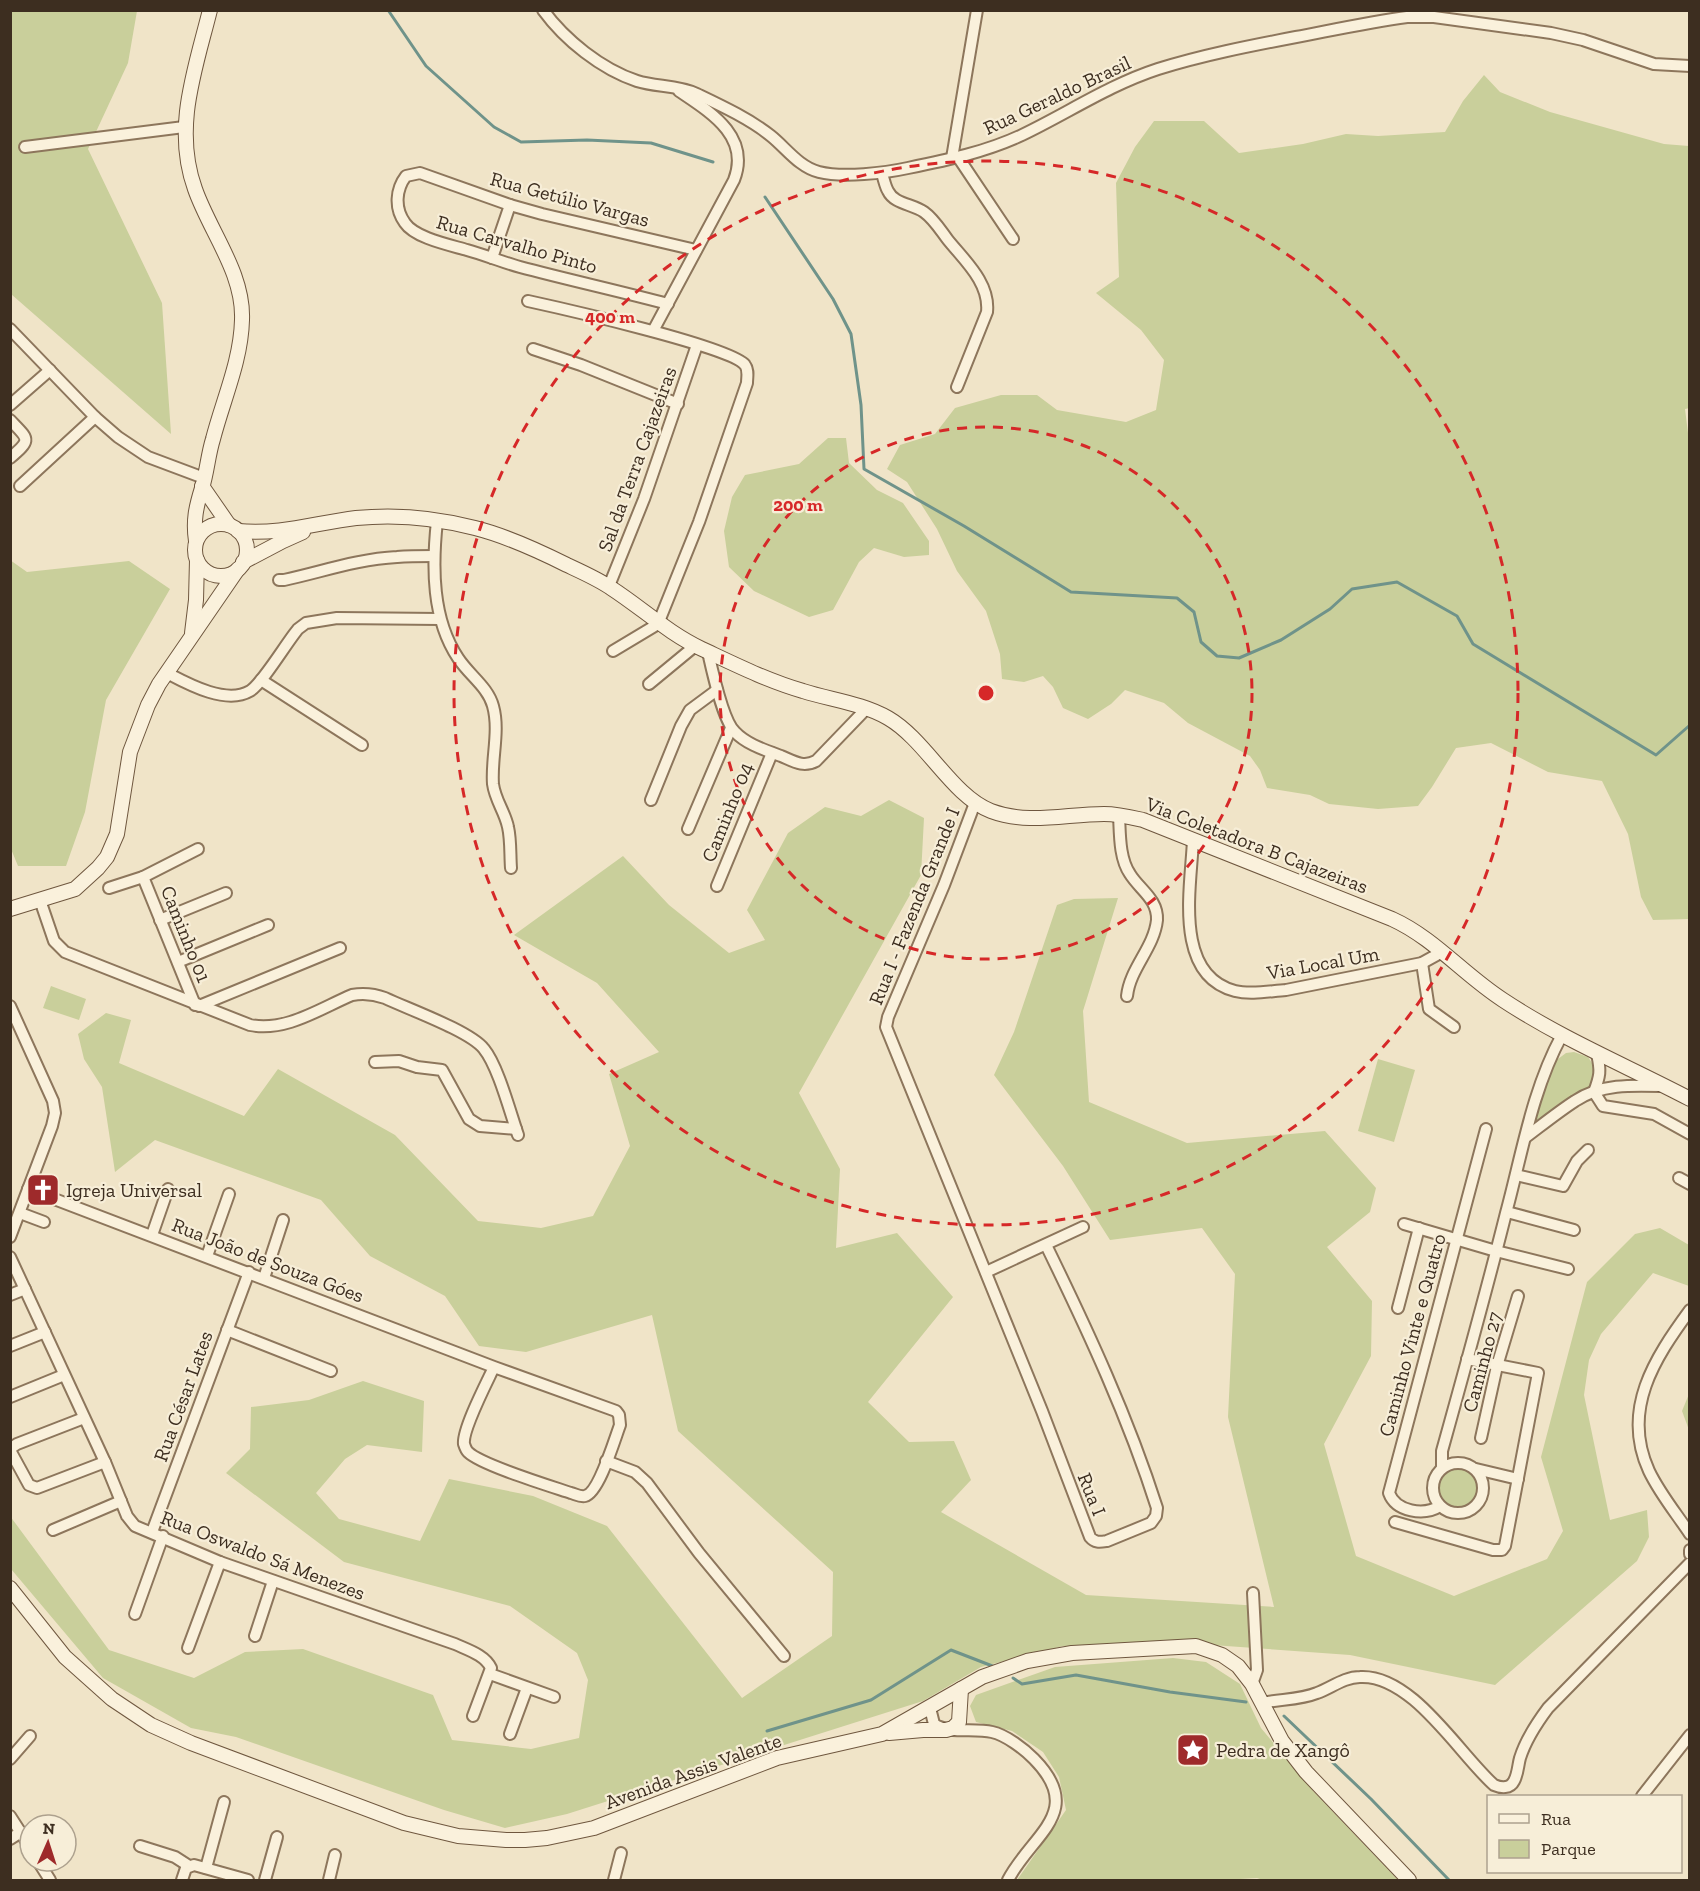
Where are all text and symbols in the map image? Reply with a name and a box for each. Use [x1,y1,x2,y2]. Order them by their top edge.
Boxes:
street label: Rua Geraldo Brasil [979,50,1135,140]
street label: Rua Getúlio Vargas [488,166,652,232]
street label: Rua Carvalho Pinto [434,210,600,278]
text: 400 m [585,306,635,328]
street label: Sal da Terra Cajazeiras [592,363,682,555]
text: 200 m [773,494,823,516]
centre of rings [976,683,996,703]
street label: Caminho 04 [696,759,758,865]
street label: Via Coletadora B Cajazeiras [1142,791,1372,899]
street label: Rua I - Fazenda Grande I [863,804,965,1008]
street label: Caminho 01 [156,882,216,986]
street label: Via Local Um [1264,941,1382,985]
church icon: Igreja Universal [25,1172,61,1208]
place label: Igreja Universal [66,1178,202,1202]
street label: Rua João de Souza Góes [169,1212,367,1308]
street label: Caminho Vinte e Quatro [1373,1231,1451,1439]
street label: Caminho 27 [1457,1309,1507,1415]
street label: Rua César Lates [148,1327,218,1465]
street label: Rua I [1073,1469,1111,1519]
street label: Rua Oswaldo Sá Menezes [157,1505,369,1605]
street label: Avenida Assis Valente [602,1728,784,1814]
place icon: Pedra de Xangô [1175,1732,1211,1768]
place label: Pedra de Xangô [1216,1738,1350,1762]
legend [1487,1795,1682,1873]
text: Rua [1541,1808,1571,1830]
north arrow [18,1813,78,1873]
text: N [42,1819,55,1838]
text: Parque [1541,1838,1596,1860]

